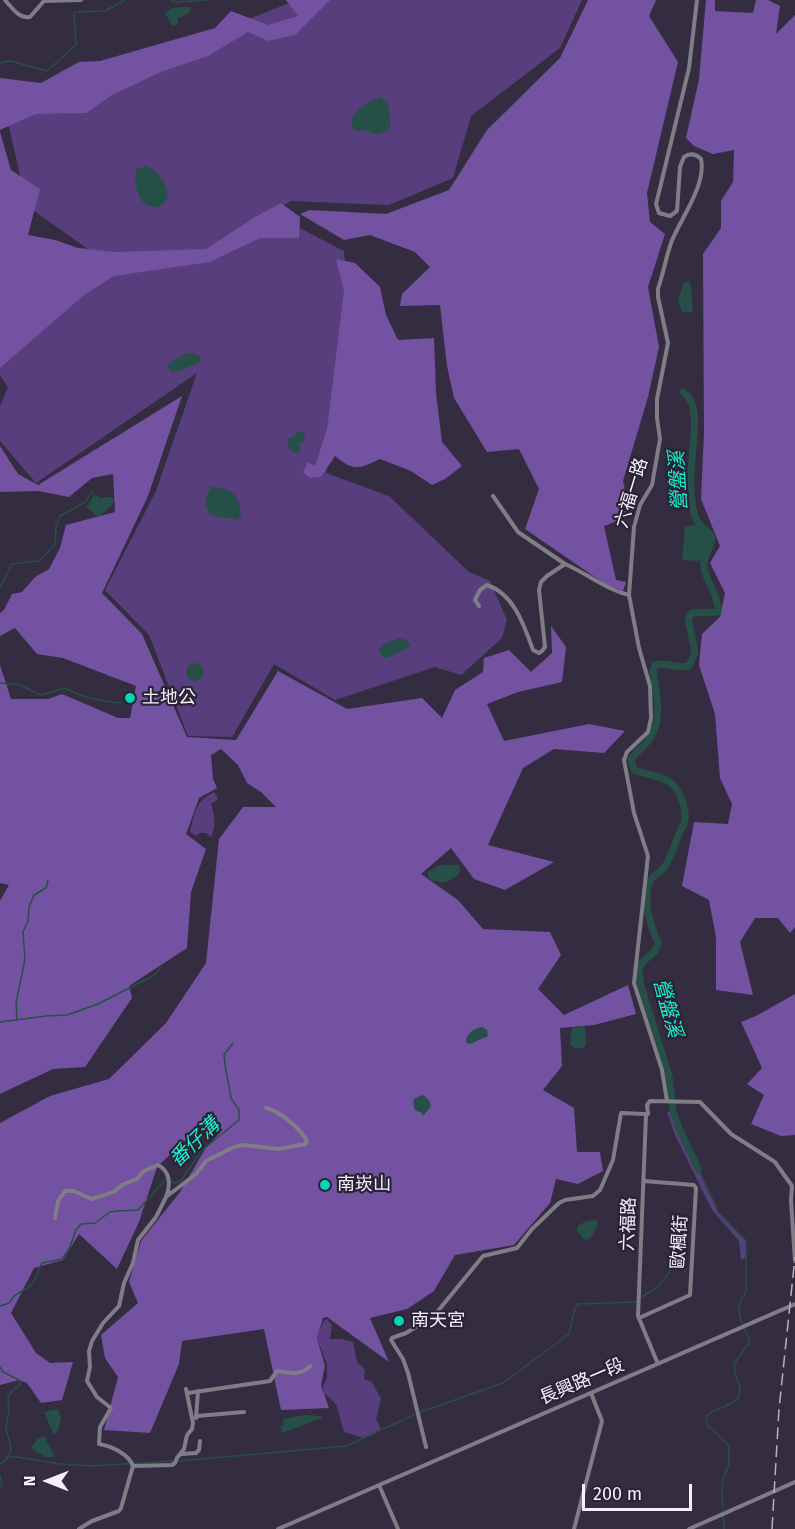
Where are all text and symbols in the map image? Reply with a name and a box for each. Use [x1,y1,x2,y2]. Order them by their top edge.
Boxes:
water label: 營盤溪 [665,450,693,512]
street label: 六福一路 [611,455,653,531]
place label: 土地公 [142,687,196,709]
marker: 土地公 [123,691,137,705]
water label: 營盤溪 [648,976,686,1040]
water label: 番仔溝 [165,1114,225,1172]
place label: 南崁山 [337,1174,391,1196]
marker: 南崁山 [318,1178,332,1192]
street label: 六福路 [617,1197,641,1251]
street label: 歐楓街 [668,1214,692,1270]
place label: 南天宮 [411,1310,465,1332]
marker: 南天宮 [392,1314,406,1328]
street label: 長興路一段 [536,1354,628,1410]
north arrow [18,1451,78,1511]
scale bar [585,1472,694,1510]
text: N [20,1476,39,1486]
text: 200 m [593,1483,642,1505]

